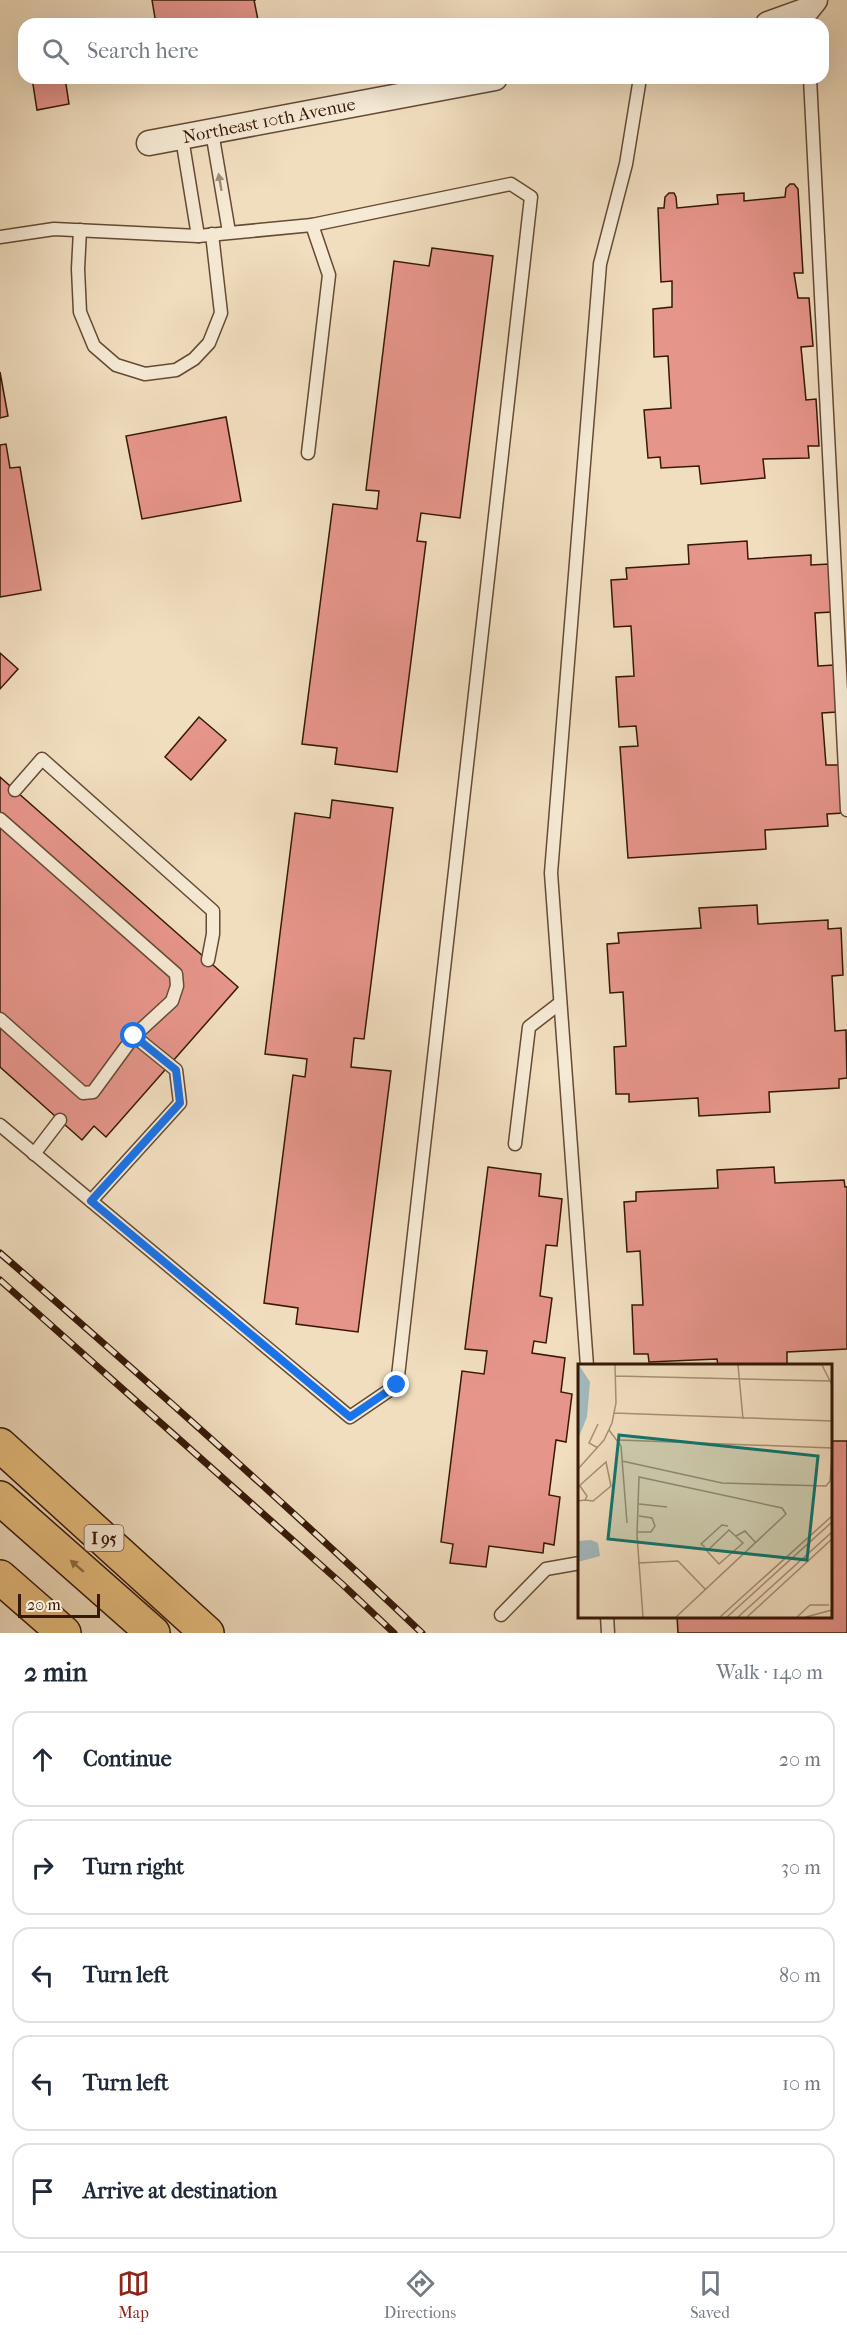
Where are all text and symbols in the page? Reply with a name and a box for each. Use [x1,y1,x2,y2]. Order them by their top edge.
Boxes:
search box [18,18,829,84]
icon: search [39,35,72,68]
text: Search here [87,38,199,64]
street label: Northeast 10th Avenue [181,94,357,148]
one-way arrow [216,173,225,192]
route start [120,1022,146,1048]
inset map [578,1364,832,1618]
route end [383,1371,409,1397]
road number: I 95 [84,1525,124,1551]
one-way arrow [70,1559,85,1573]
scale bar [18,1591,100,1618]
text: 20 m [27,1595,61,1614]
text: 2 min [24,1657,87,1688]
text: Walk · 140 m [716,1661,823,1684]
icon: ahead [26,1743,59,1776]
text: Continue [83,1746,172,1772]
text: 20 m [779,1748,821,1771]
icon: right [26,1851,59,1884]
text: Turn right [83,1854,184,1880]
text: 30 m [781,1856,821,1879]
icon: left [26,1959,59,1992]
text: Turn left [83,1962,169,1988]
text: 80 m [779,1964,821,1987]
icon: left [26,2067,59,2100]
text: Turn left [83,2070,169,2096]
text: 10 m [782,2072,821,2095]
icon: arrive [26,2175,59,2208]
text: Arrive at destination [83,2178,277,2204]
tab: Map [117,2267,150,2322]
tab: Directions [384,2267,456,2322]
tab: Saved [690,2267,730,2322]

